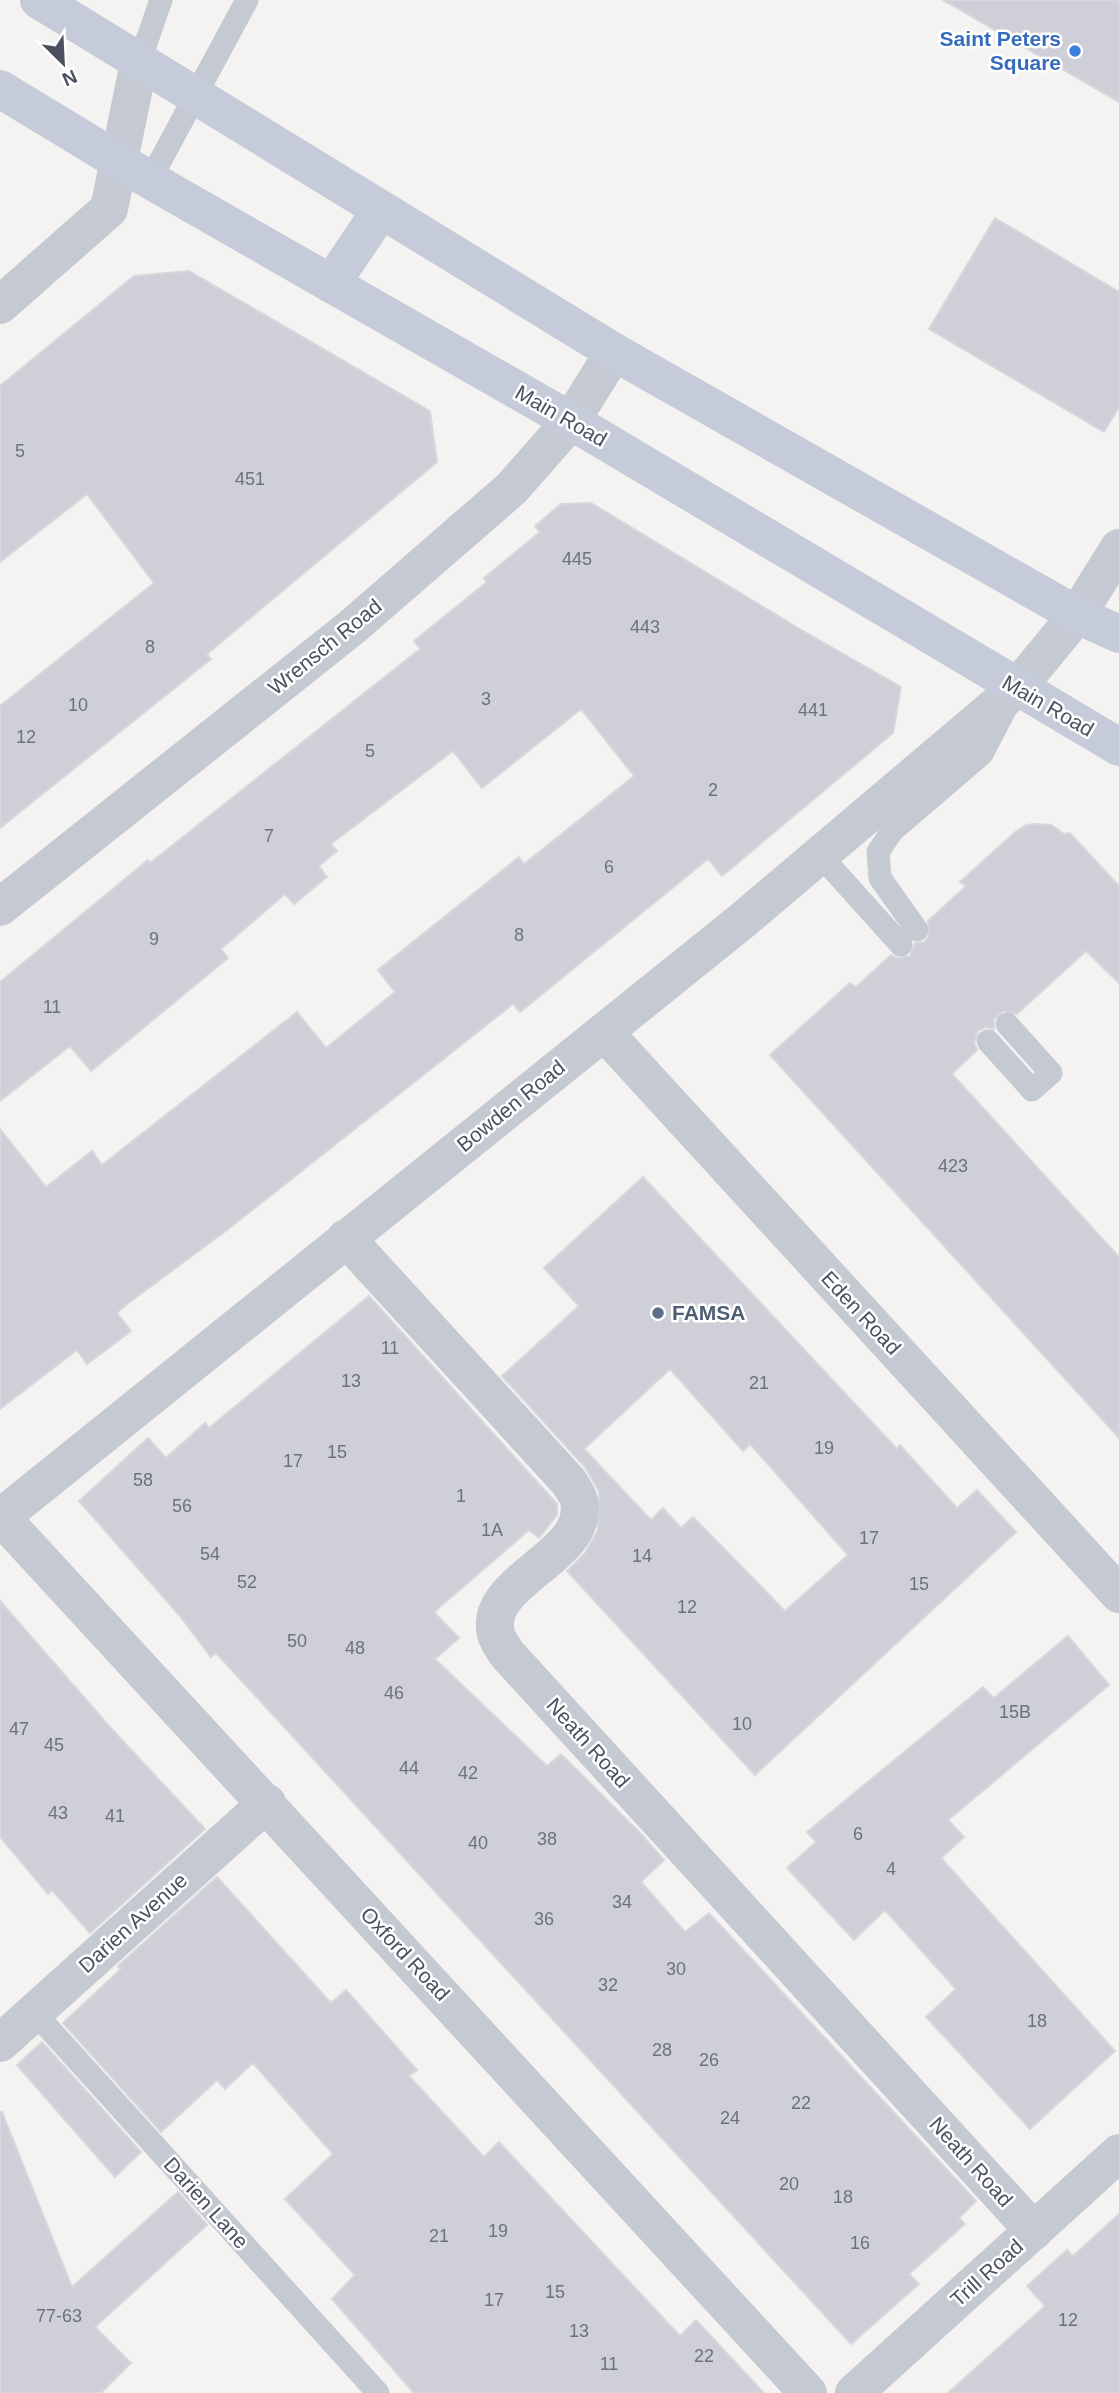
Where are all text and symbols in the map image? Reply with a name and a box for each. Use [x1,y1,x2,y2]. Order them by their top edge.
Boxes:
place label: Saint Peters Square [940,27,1061,74]
north arrow [28,28,98,98]
marker: Saint Peters Square [1067,43,1083,59]
text: N [59,66,80,90]
street label: Main Road [512,380,611,451]
house number: 5 [15,441,25,461]
house number: 451 [235,469,265,489]
house number: 445 [562,549,592,569]
street label: Wrensch Road [264,594,386,699]
house number: 443 [630,617,660,637]
house number: 8 [145,637,155,657]
street label: Main Road [999,670,1098,741]
house number: 3 [481,689,491,709]
house number: 10 [68,695,88,715]
house number: 441 [798,700,828,720]
house number: 12 [16,727,36,747]
house number: 5 [365,741,375,761]
house number: 2 [708,780,718,800]
house number: 7 [264,826,274,846]
house number: 6 [604,857,614,877]
house number: 8 [514,925,524,945]
house number: 9 [149,929,159,949]
house number: 11 [43,997,61,1017]
street label: Bowden Road [452,1055,569,1156]
house number: 423 [938,1156,968,1176]
street label: Eden Road [817,1266,906,1359]
place label: FAMSA [672,1301,746,1324]
marker: FAMSA [650,1305,666,1321]
house number: 11 [381,1338,399,1358]
house number: 13 [341,1371,361,1391]
house number: 21 [749,1373,769,1393]
house number: 19 [814,1438,834,1458]
house number: 15 [327,1442,347,1462]
house number: 17 [283,1451,303,1471]
house number: 58 [133,1470,153,1490]
house number: 1 [456,1486,466,1506]
house number: 56 [172,1496,192,1516]
house number: 1A [481,1520,503,1540]
house number: 17 [859,1528,879,1548]
house number: 54 [200,1544,220,1564]
house number: 14 [632,1546,652,1566]
house number: 52 [237,1572,257,1592]
house number: 15 [909,1574,929,1594]
house number: 12 [677,1597,697,1617]
house number: 50 [287,1631,307,1651]
house number: 48 [345,1638,365,1658]
house number: 46 [384,1683,404,1703]
street label: Neath Road [542,1693,634,1792]
house number: 15B [999,1702,1031,1722]
house number: 10 [732,1714,752,1734]
house number: 47 [9,1719,29,1739]
house number: 45 [44,1735,64,1755]
house number: 44 [399,1758,419,1778]
house number: 42 [458,1763,478,1783]
house number: 43 [48,1803,68,1823]
house number: 41 [105,1806,125,1826]
house number: 6 [853,1824,863,1844]
house number: 38 [537,1829,557,1849]
house number: 40 [468,1833,488,1853]
house number: 4 [886,1859,896,1879]
street label: Darien Avenue [74,1868,191,1977]
house number: 34 [612,1892,632,1912]
street label: Oxford Road [356,1902,454,2005]
house number: 36 [534,1909,554,1929]
house number: 30 [666,1959,686,1979]
house number: 32 [598,1975,618,1995]
house number: 18 [1027,2011,1047,2031]
house number: 28 [652,2040,672,2060]
house number: 26 [699,2050,719,2070]
house number: 22 [791,2093,811,2113]
house number: 24 [720,2108,740,2128]
street label: Neath Road [925,2112,1017,2211]
street label: Darien Lane [160,2152,253,2253]
house number: 20 [779,2174,799,2194]
house number: 18 [833,2187,853,2207]
house number: 19 [488,2221,508,2241]
house number: 21 [429,2226,449,2246]
house number: 16 [850,2233,870,2253]
street label: Trill Road [946,2234,1027,2311]
house number: 15 [545,2282,565,2302]
house number: 17 [484,2290,504,2310]
house number: 77-63 [36,2306,82,2326]
house number: 12 [1058,2310,1078,2330]
house number: 13 [569,2321,589,2341]
house number: 22 [694,2346,714,2366]
house number: 11 [600,2354,618,2374]

